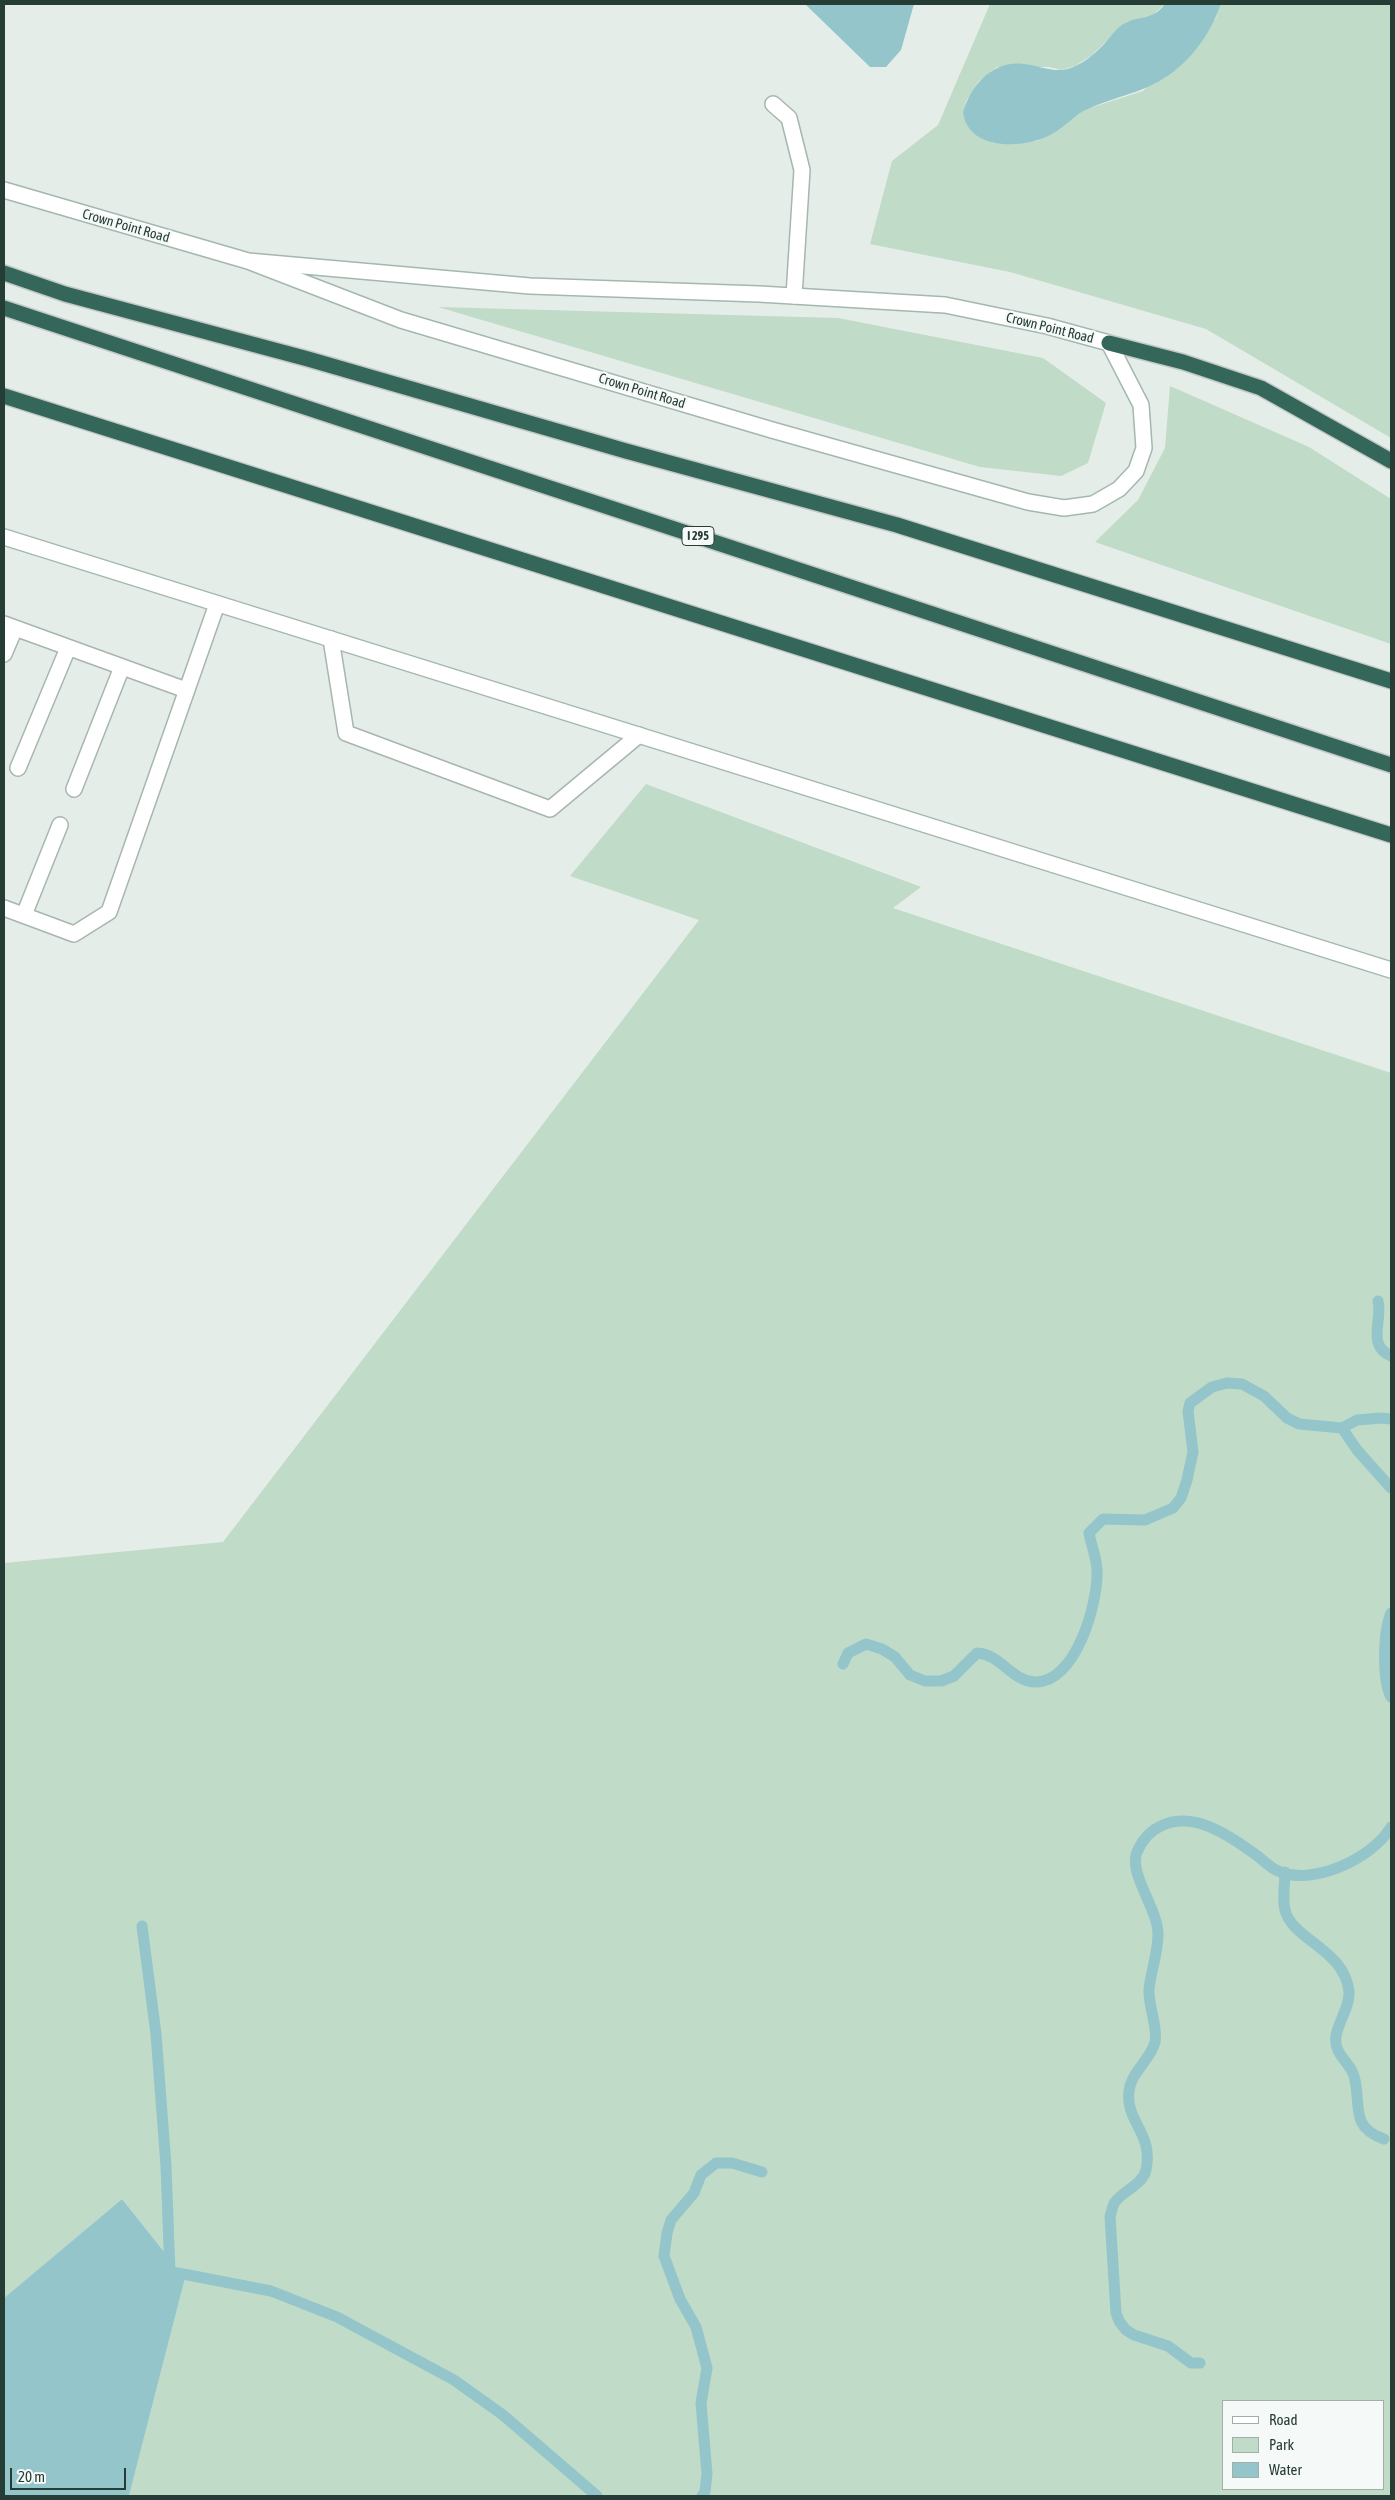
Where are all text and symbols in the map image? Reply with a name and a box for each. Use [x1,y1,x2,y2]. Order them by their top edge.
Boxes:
street label: Crown Point Road [80,206,172,246]
street label: Crown Point Road [1004,309,1096,347]
street label: Crown Point Road [597,370,687,412]
road number: I 295 [682,526,714,546]
legend [1222,2400,1385,2490]
text: Road [1269,2411,1298,2428]
text: Park [1269,2436,1294,2453]
scale bar [12,2458,129,2490]
text: Water [1269,2461,1302,2478]
text: 20 m [18,2468,45,2485]

